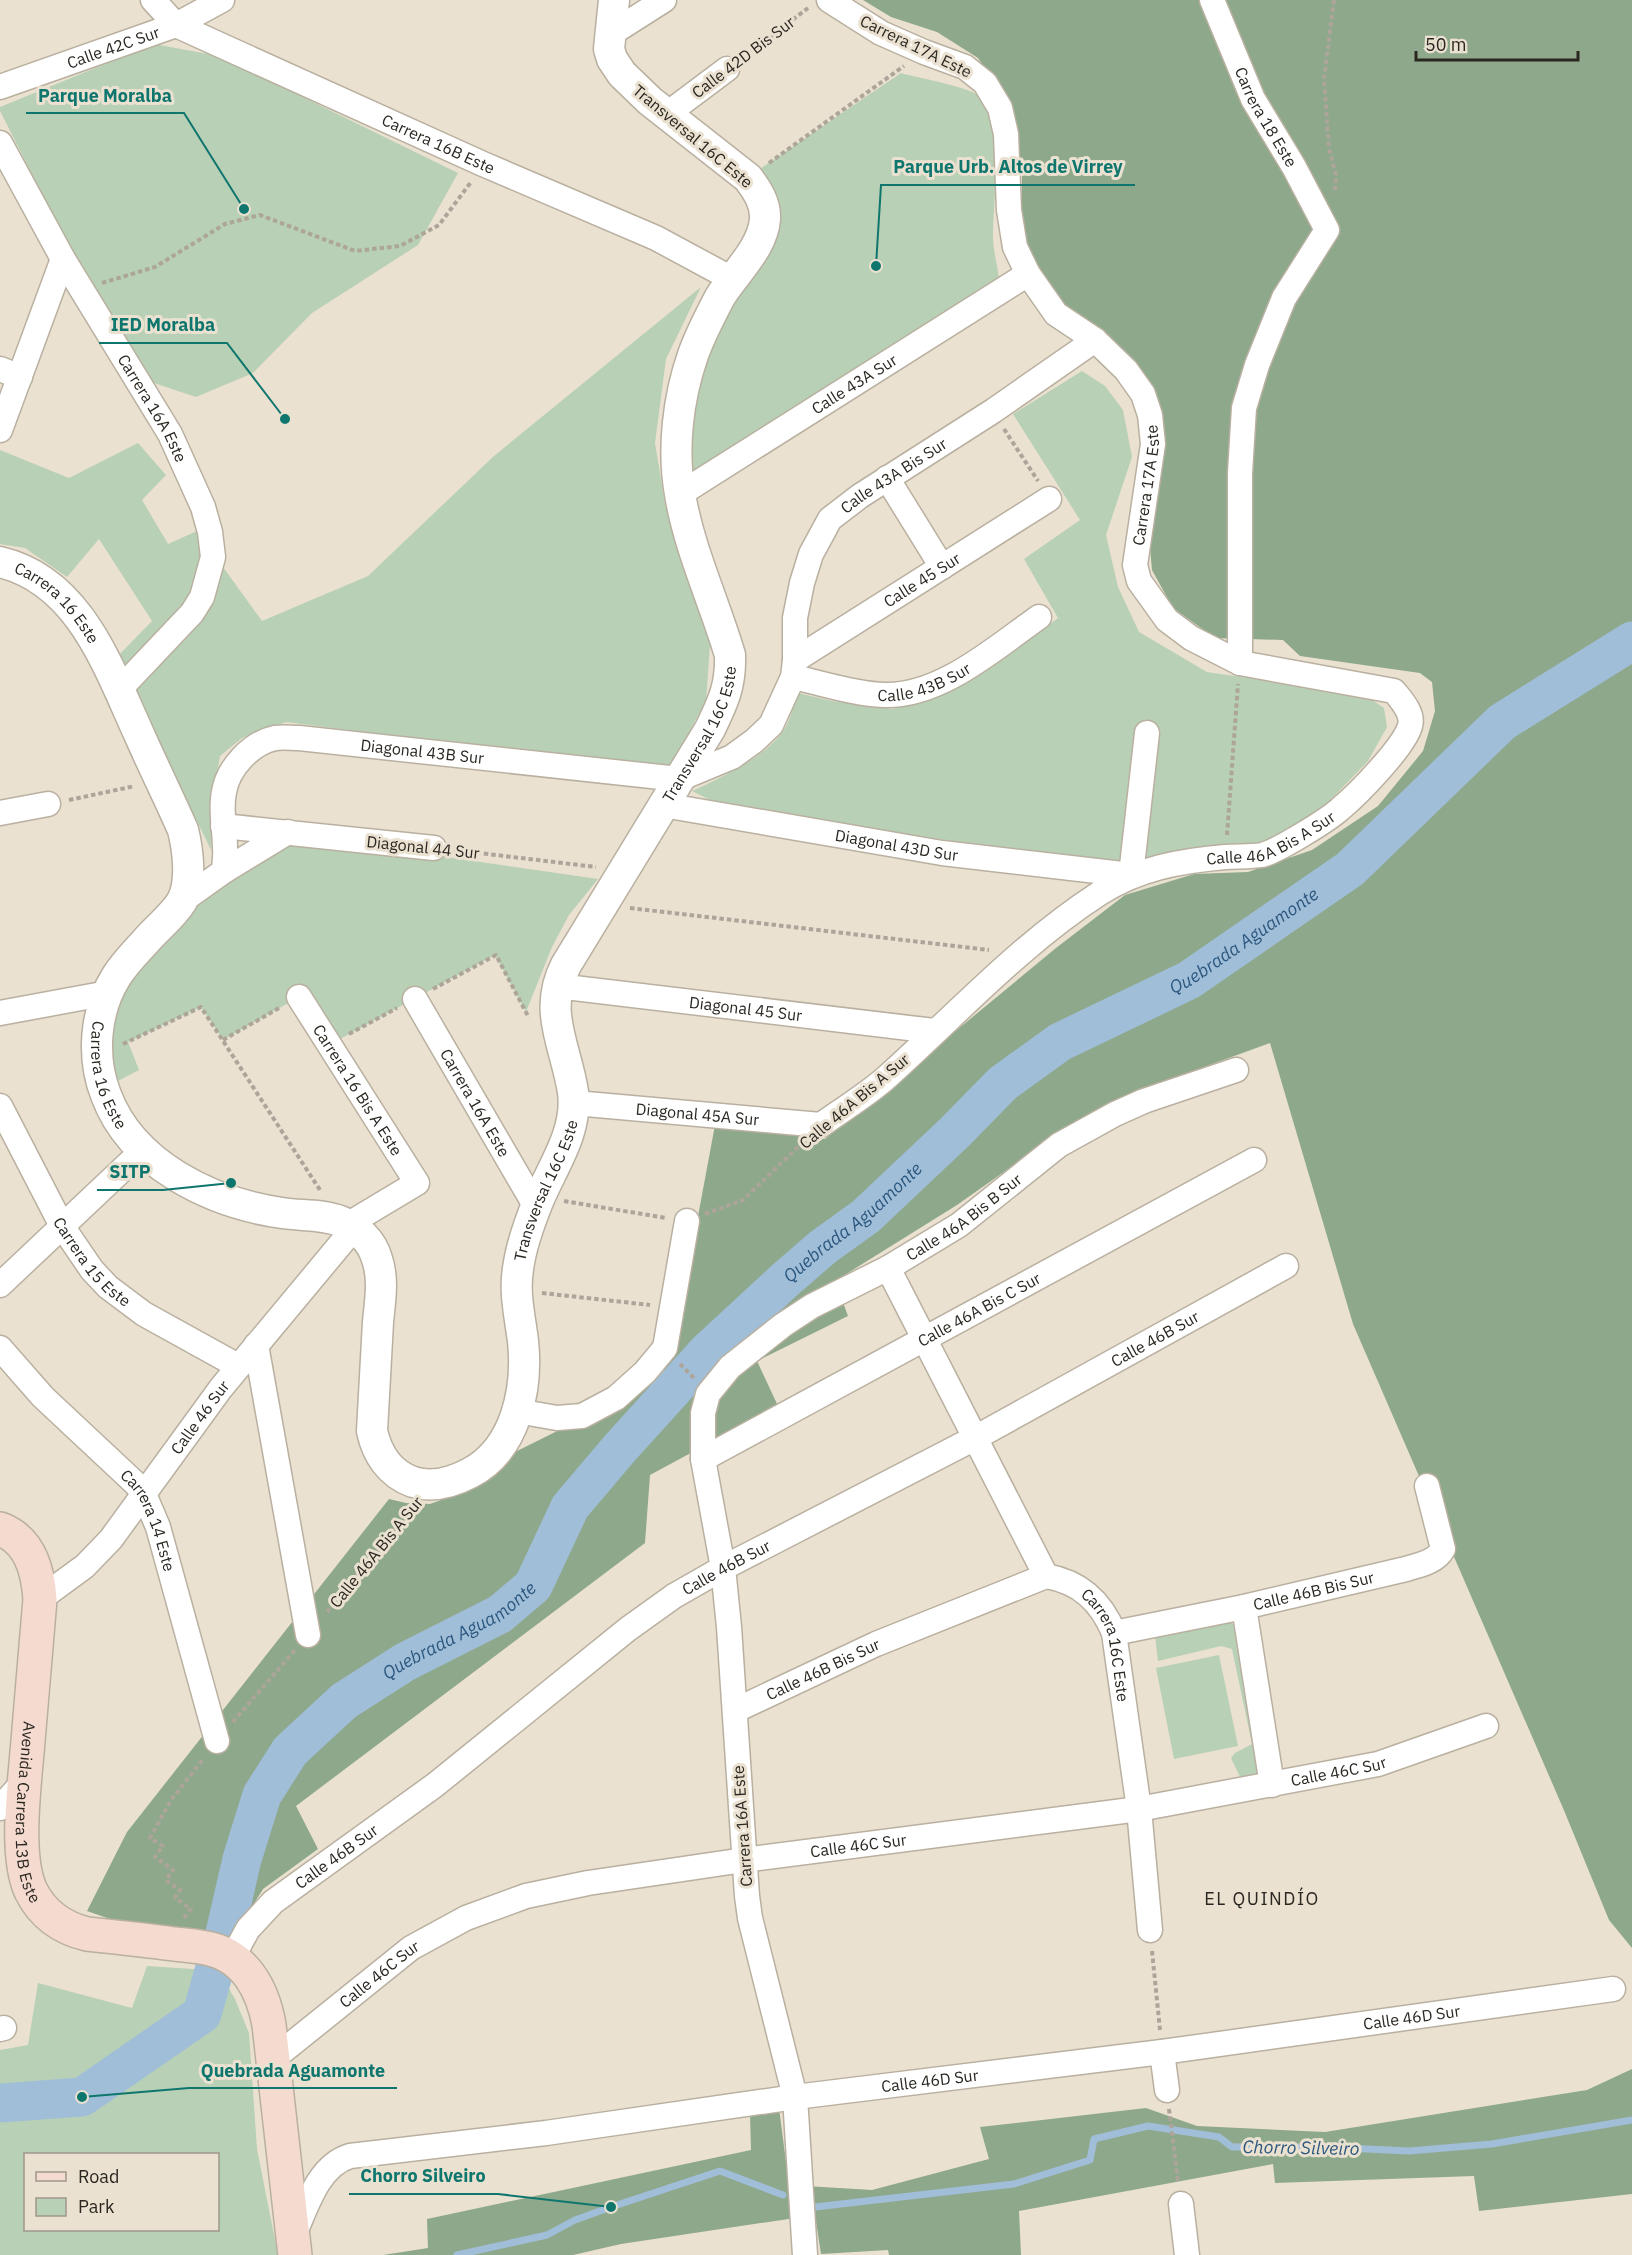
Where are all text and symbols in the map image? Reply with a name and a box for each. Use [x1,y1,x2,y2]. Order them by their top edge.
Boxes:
street label: Carrera 17A Este [857,10,975,82]
street label: Calle 42D Bis Sur [688,12,798,102]
street label: Calle 42C Sur [64,22,162,73]
scale bar [1416,24,1578,62]
text: 50 m [1425,33,1467,56]
street label: Carrera 18 Este [1231,64,1302,171]
callout: Parque Moralba [26,77,184,113]
street label: Transversal 16C Este [629,80,757,192]
text: Parque Moralba [38,84,172,107]
street label: Carrera 16B Este [379,110,498,178]
callout: Parque Urb. Altos de Virrey [881,149,1135,185]
text: Parque Urb. Altos de Virrey [893,155,1123,178]
callout: IED Moralba [99,307,227,343]
text: IED Moralba [111,313,215,336]
street label: Calle 43A Sur [808,349,901,418]
street label: Carrera 16A Este [113,350,191,465]
street label: Carrera 17A Este [1128,424,1163,547]
street label: Calle 43A Bis Sur [836,433,951,518]
street label: Calle 45 Sur [880,548,964,611]
street label: Carrera 16 Este [12,557,104,647]
street label: Calle 43B Sur [877,658,974,705]
street label: Transversal 16C Este [658,665,740,806]
street label: Diagonal 43B Sur [359,735,485,768]
street label: Calle 46A Bis A Sur [1205,806,1339,869]
street label: Diagonal 43D Sur [834,825,959,865]
street label: Diagonal 44 Sur [365,831,481,863]
water label: Quebrada Aguamonte [1166,882,1323,999]
street label: Diagonal 45 Sur [688,992,803,1025]
street label: Carrera 16 Este [87,1020,131,1133]
street label: Carrera 16 Bis A Este [309,1021,407,1159]
street label: Carrera 16A Este [436,1045,515,1161]
street label: Calle 46A Bis A Sur [795,1049,913,1153]
street label: Diagonal 45A Sur [635,1098,760,1129]
street label: Transversal 16C Este [509,1117,582,1263]
callout: SITP [97,1154,163,1190]
water label: Quebrada Aguamonte [778,1157,927,1287]
text: SITP [109,1160,151,1183]
street label: Calle 46A Bis B Sur [902,1169,1026,1265]
street label: Carrera 15 Este [49,1214,135,1311]
street label: Calle 46A Bis C Sur [914,1268,1044,1351]
street label: Calle 46B Sur [1107,1306,1202,1371]
street label: Calle 46 Sur [166,1376,233,1458]
street label: Carrera 14 Este [117,1465,180,1574]
street label: Calle 46A Bis A Sur [325,1492,427,1612]
street label: Calle 46B Sur [678,1535,774,1599]
street label: Calle 46B Bis Sur [1251,1567,1376,1615]
water label: Quebrada Aguamonte [378,1576,541,1685]
street label: Carrera 16C Este [1077,1584,1134,1703]
street label: Calle 46B Bis Sur [763,1634,883,1704]
street label: Avenida Carrera 13B Este [12,1721,46,1907]
street label: Calle 46C Sur [1289,1752,1389,1790]
street label: Carrera 16A Este [728,1764,756,1887]
street label: Calle 46B Sur [291,1820,382,1893]
street label: Calle 46C Sur [809,1829,908,1861]
district label: EL QUINDÍO [1204,1887,1320,1910]
street label: Calle 46C Sur [335,1936,422,2012]
street label: Calle 46D Sur [1362,2000,1461,2034]
callout: Quebrada Aguamonte [189,2052,397,2088]
text: Quebrada Aguamonte [201,2059,385,2082]
street label: Calle 46D Sur [880,2065,980,2096]
water label: Chorro Silveiro [1242,2135,1360,2160]
legend [24,2153,219,2231]
callout: Chorro Silveiro [349,2158,498,2194]
text: Chorro Silveiro [360,2164,486,2187]
text: Road [78,2165,119,2188]
text: Park [78,2195,115,2218]

